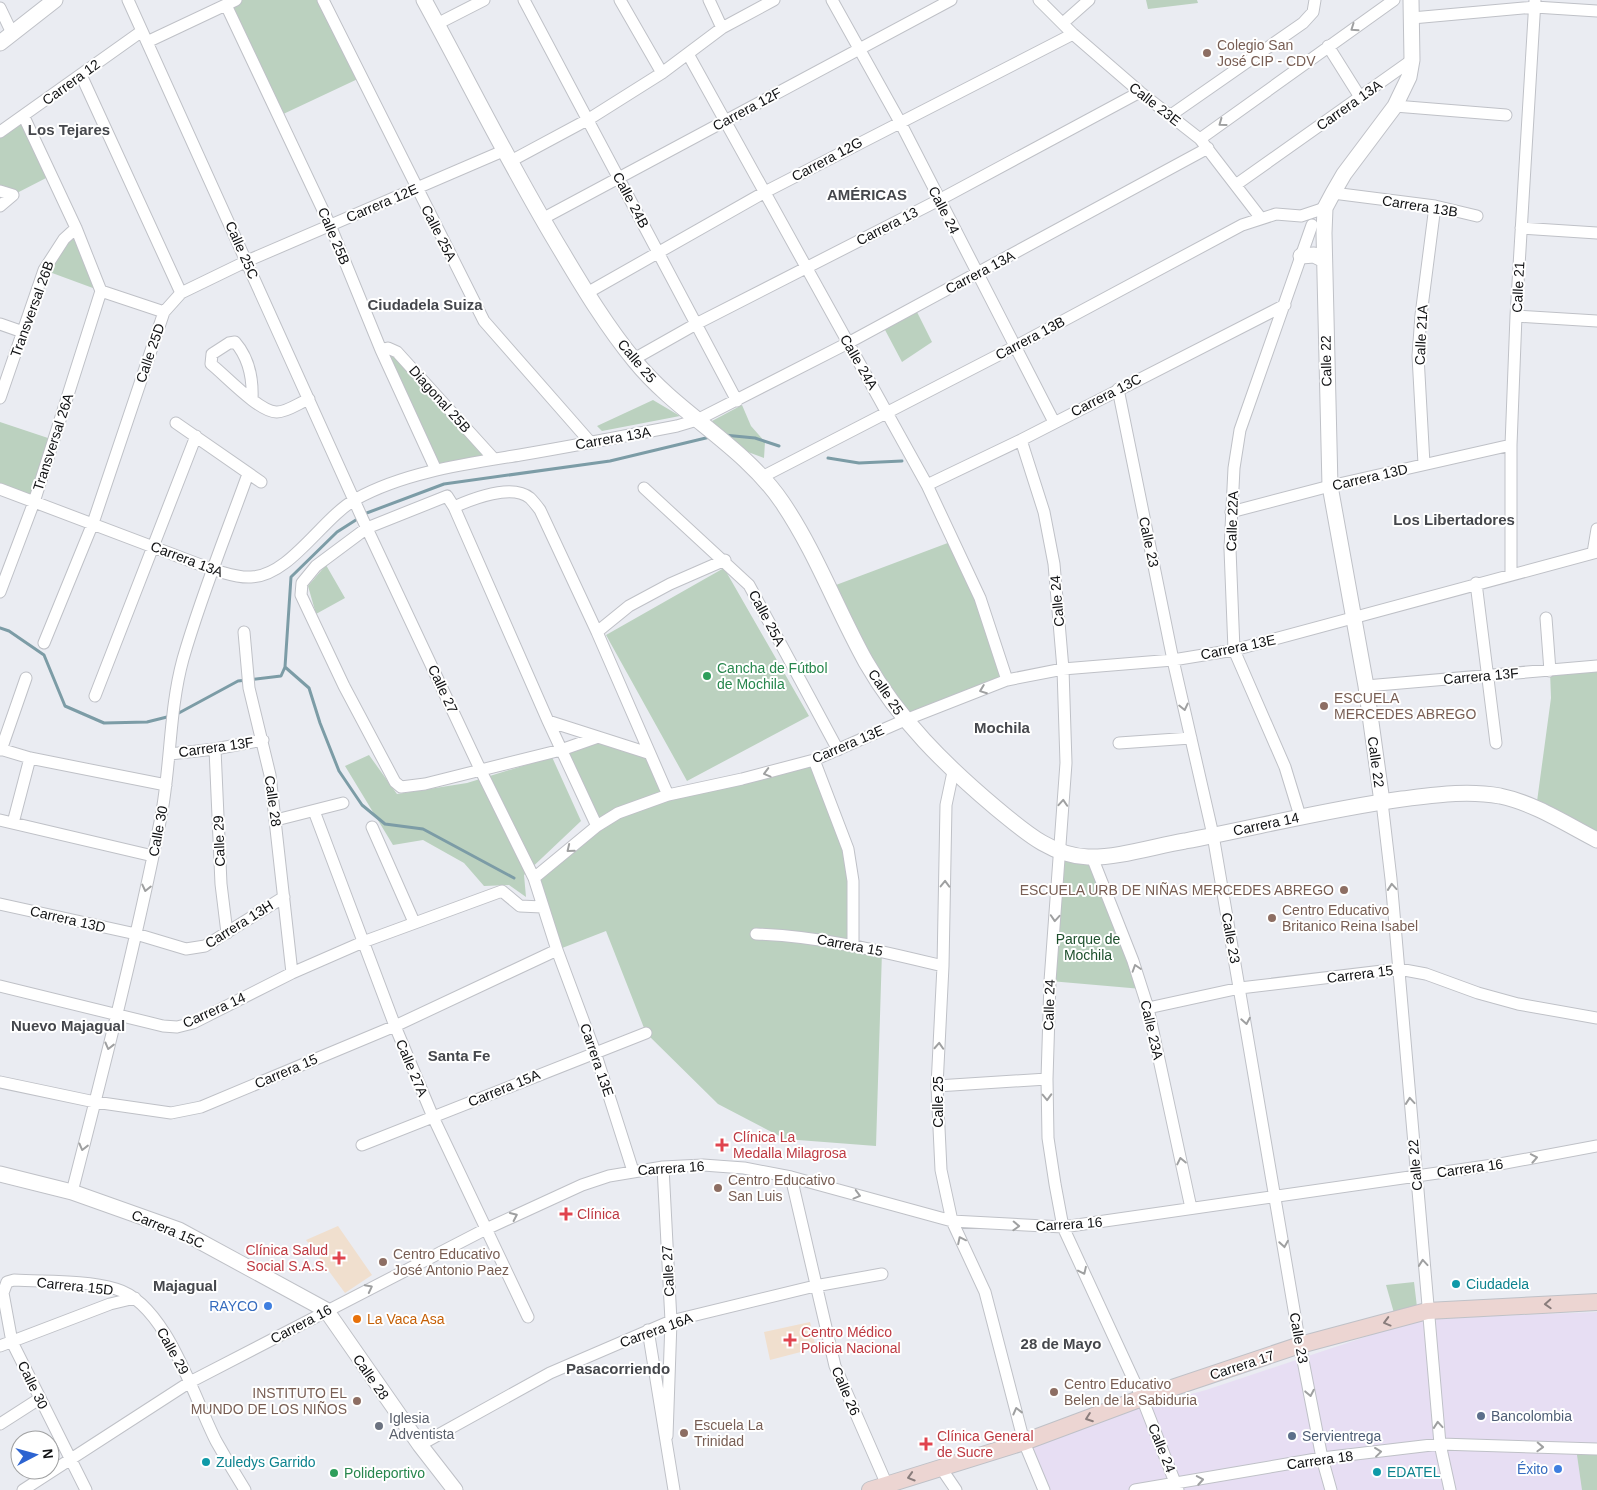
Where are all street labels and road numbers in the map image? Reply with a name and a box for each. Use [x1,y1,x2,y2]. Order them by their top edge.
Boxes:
street label: Carrera 12 [39,56,103,108]
street label: Carrera 13A [1313,76,1385,133]
street label: Calle 23E [1126,79,1184,129]
street label: Carrera 12F [710,84,784,134]
street label: Carrera 12G [789,134,865,184]
street label: Calle 24B [610,169,652,231]
street label: Carrera 12E [344,181,420,225]
street label: Calle 24 [925,183,963,237]
street label: Carrera 13B [1381,192,1459,220]
street label: Calle 25A [418,202,460,264]
street label: Carrera 13 [854,204,921,248]
street label: Calle 25B [315,205,353,267]
street label: Calle 25C [222,219,262,281]
street label: Carrera 13A [943,247,1018,297]
street label: Transversal 26B [7,259,57,359]
street label: Calle 21 [1509,261,1527,313]
street label: Calle 21A [1411,304,1431,366]
street label: Carrera 13B [993,313,1067,363]
street label: Calle 25D [132,321,168,385]
street label: Calle 24A [837,332,881,393]
street label: Calle 22 [1318,335,1334,387]
street label: Calle 25 [614,336,660,386]
street label: Diagonal 25B [406,362,474,436]
street label: Carrera 13C [1068,370,1144,420]
street label: Transversal 26A [30,391,76,493]
street label: Carrera 13A [574,423,653,453]
street label: Carrera 13D [1331,461,1409,493]
street label: Calle 22A [1223,490,1241,552]
street label: Calle 23 [1136,515,1162,569]
street label: Carrera 13A [149,538,226,580]
street label: Calle 24 [1047,575,1067,627]
street label: Calle 25A [746,587,789,649]
street label: Carrera 13E [1199,631,1277,663]
street label: Calle 27 [425,662,461,716]
street label: Carrera 13F [1443,665,1519,687]
street label: Calle 25 [865,666,907,718]
street label: Carrera 13E [810,722,886,766]
street label: Carrera 13F [178,734,254,760]
street label: Calle 22 [1365,735,1388,789]
street label: Calle 28 [262,774,285,828]
street label: Calle 30 [145,804,171,858]
street label: Carrera 14 [1232,809,1301,839]
street label: Calle 29 [210,815,228,867]
street label: Carrera 13H [202,897,276,951]
street label: Carrera 13D [29,903,107,935]
street label: Calle 23 [1219,911,1243,965]
street label: Carrera 15 [816,931,885,959]
street label: Carrera 15 [1326,962,1394,986]
street label: Calle 24 [1040,979,1058,1031]
street label: Carrera 14 [180,989,248,1031]
street label: Calle 23A [1137,999,1167,1062]
street label: Carrera 13E [577,1021,617,1099]
street label: Calle 27A [393,1037,431,1100]
street label: Carrera 15 [252,1050,320,1091]
street label: Carrera 15A [466,1066,543,1110]
street label: Calle 25 [930,1076,946,1128]
street label: Calle 22 [1405,1139,1425,1191]
street label: Carrera 16 [1436,1155,1504,1181]
street label: Carrera 16 [637,1158,705,1178]
street label: Carrera 15C [129,1207,207,1251]
street label: Carrera 16 [1035,1214,1103,1234]
street label: Calle 27 [659,1245,677,1297]
street label: Carrera 15D [36,1274,114,1298]
street label: Carrera 16 [268,1301,334,1347]
street label: Carrera 16A [617,1309,695,1351]
street label: Calle 23 [1287,1311,1311,1365]
street label: Calle 29 [154,1325,193,1378]
street label: Carrera 17 [1208,1347,1276,1383]
street label: Calle 28 [350,1351,392,1403]
street label: Calle 30 [15,1358,52,1412]
street label: Calle 26 [829,1364,863,1418]
street label: Calle 24 [1145,1421,1179,1475]
street label: Carrera 18 [1286,1447,1354,1473]

